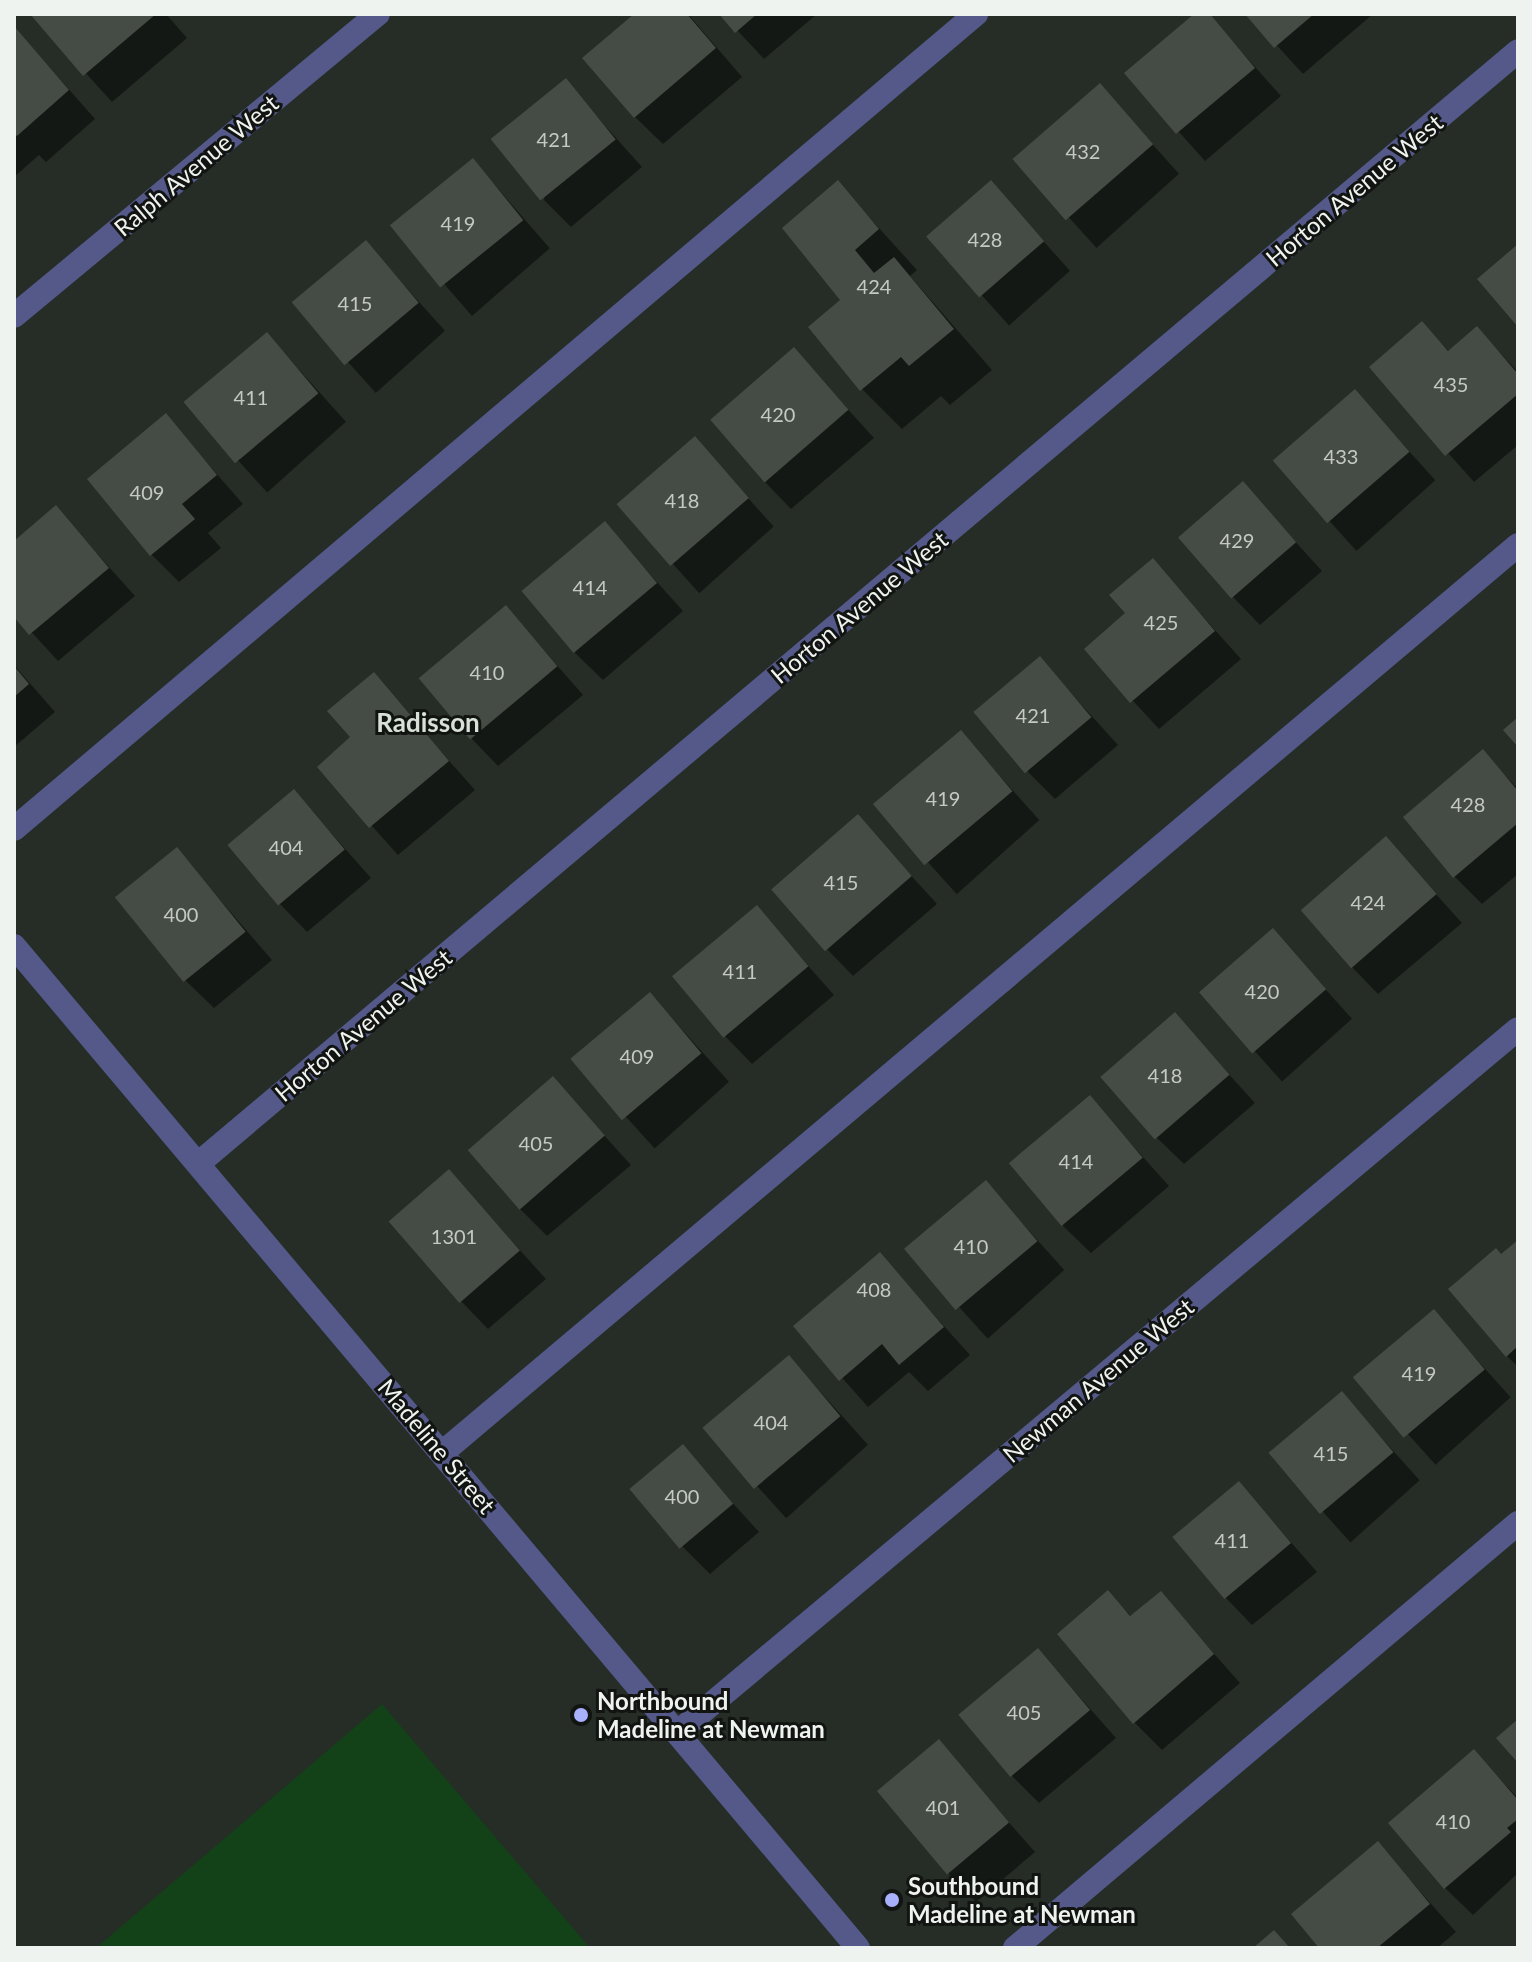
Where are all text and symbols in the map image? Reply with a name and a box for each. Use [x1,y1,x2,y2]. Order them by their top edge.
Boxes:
street label: Ralph Avenue West [108,88,284,242]
street label: Horton Avenue West [1259,107,1449,273]
house number: 421 [537,127,571,151]
house number: 432 [1066,139,1100,163]
house number: 419 [441,211,475,235]
house number: 428 [968,227,1002,251]
house number: 424 [857,274,891,298]
house number: 415 [338,291,372,315]
house number: 435 [1434,372,1468,396]
house number: 411 [234,385,268,409]
house number: 420 [761,402,795,426]
house number: 433 [1324,444,1358,468]
house number: 409 [130,480,164,504]
house number: 418 [665,488,699,512]
street label: Horton Avenue West [764,524,954,690]
house number: 429 [1220,528,1254,552]
house number: 414 [573,575,607,599]
house number: 425 [1144,610,1178,634]
house number: 410 [470,660,504,684]
house number: 421 [1016,703,1050,727]
district label: Radisson [376,707,480,739]
house number: 419 [926,786,960,810]
house number: 428 [1451,792,1485,816]
house number: 404 [269,835,303,859]
house number: 415 [824,870,858,894]
house number: 424 [1351,890,1385,914]
house number: 400 [164,902,198,926]
street label: Horton Avenue West [268,942,458,1108]
house number: 411 [723,959,757,983]
house number: 420 [1245,979,1279,1003]
house number: 409 [620,1044,654,1068]
house number: 418 [1148,1063,1182,1087]
house number: 405 [519,1131,553,1155]
house number: 414 [1059,1149,1093,1173]
house number: 1301 [431,1224,477,1248]
house number: 410 [954,1234,988,1258]
house number: 408 [857,1277,891,1301]
street label: Newman Avenue West [996,1291,1200,1469]
house number: 419 [1402,1361,1436,1385]
street label: Madeline Street [372,1373,502,1519]
house number: 404 [754,1410,788,1434]
house number: 415 [1314,1441,1348,1465]
house number: 400 [665,1484,699,1508]
house number: 411 [1215,1528,1249,1552]
place label: Northbound Madeline at Newman [597,1687,825,1743]
house number: 405 [1007,1700,1041,1724]
marker: Northbound Madeline at Newman [572,1706,590,1724]
house number: 401 [926,1795,960,1819]
house number: 410 [1436,1809,1470,1833]
place label: Southbound Madeline at Newman [908,1872,1136,1928]
marker: Southbound Madeline at Newman [883,1891,901,1909]

